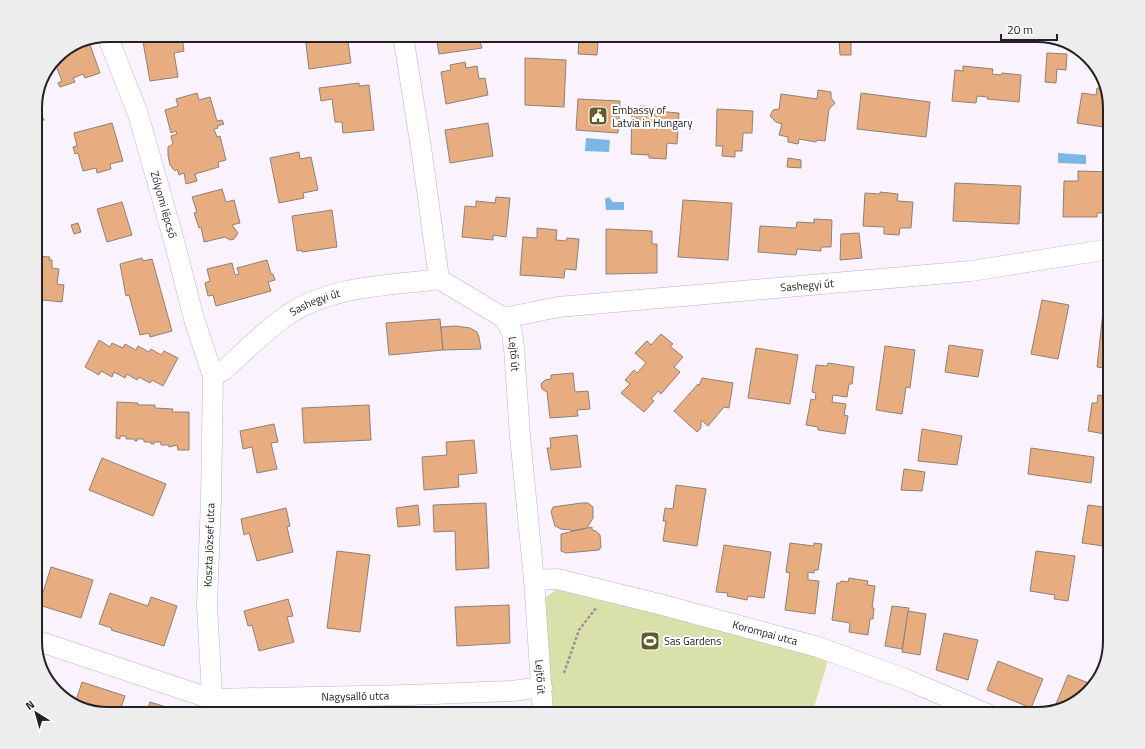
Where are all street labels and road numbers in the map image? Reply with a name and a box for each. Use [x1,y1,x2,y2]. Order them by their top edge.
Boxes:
street label: Zólyomi lépcső [147,169,181,240]
street label: Sashegyi út [780,275,834,296]
street label: Sashegyi út [286,285,342,320]
street label: Lejtő út [505,336,524,372]
street label: Koszta József utca [200,502,218,587]
street label: Korompai utca [731,616,800,649]
street label: Lejtő út [531,659,550,695]
street label: Nagysalló utca [321,687,390,705]

